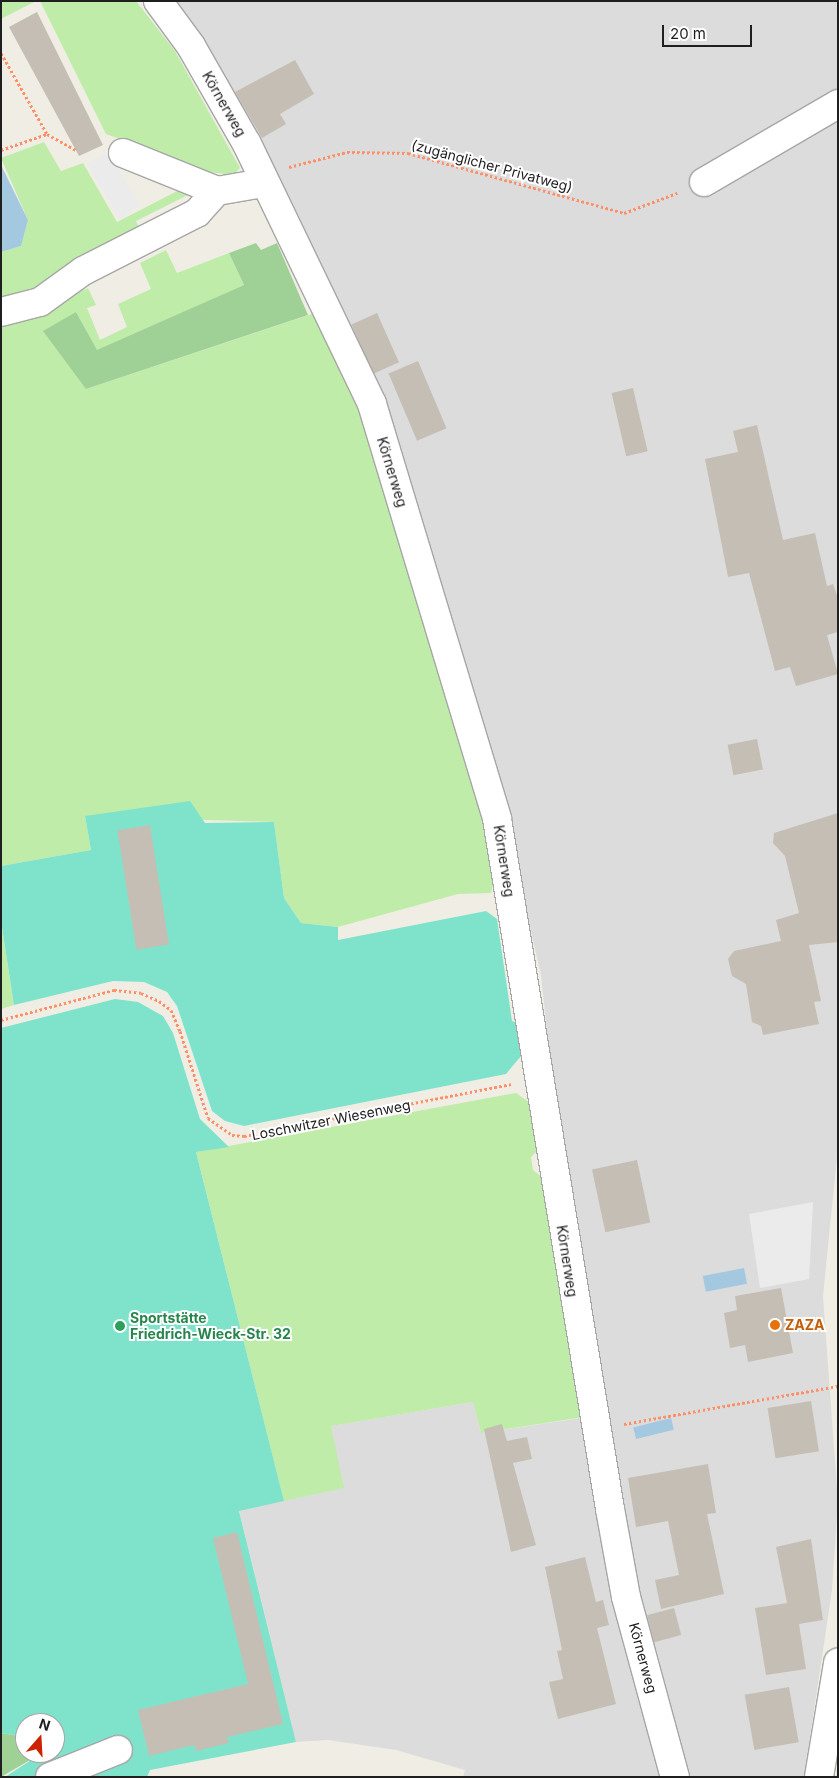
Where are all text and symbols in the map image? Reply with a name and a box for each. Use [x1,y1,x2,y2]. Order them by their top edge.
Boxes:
scale bar [664,15,754,47]
text: 20 m [670,24,706,43]
street label: Körnerweg [199,68,249,140]
street label: (zugänglicher Privatweg) [410,136,574,196]
street label: Körnerweg [373,435,411,509]
street label: Körnerweg [490,824,518,898]
street label: Loschwitzer Wiesenweg [250,1096,412,1144]
street label: Körnerweg [553,1224,581,1298]
place label: Sportstätte Friedrich-Wieck-Str. 32 [130,1310,291,1342]
place label: ZAZA [785,1317,824,1333]
marker: ZAZA [769,1319,781,1331]
marker: Sportstätte Friedrich-Wieck-Str. 32 [114,1320,126,1332]
street label: Körnerweg [626,1621,660,1695]
north arrow [15,1713,65,1763]
text: N [37,1715,53,1734]

